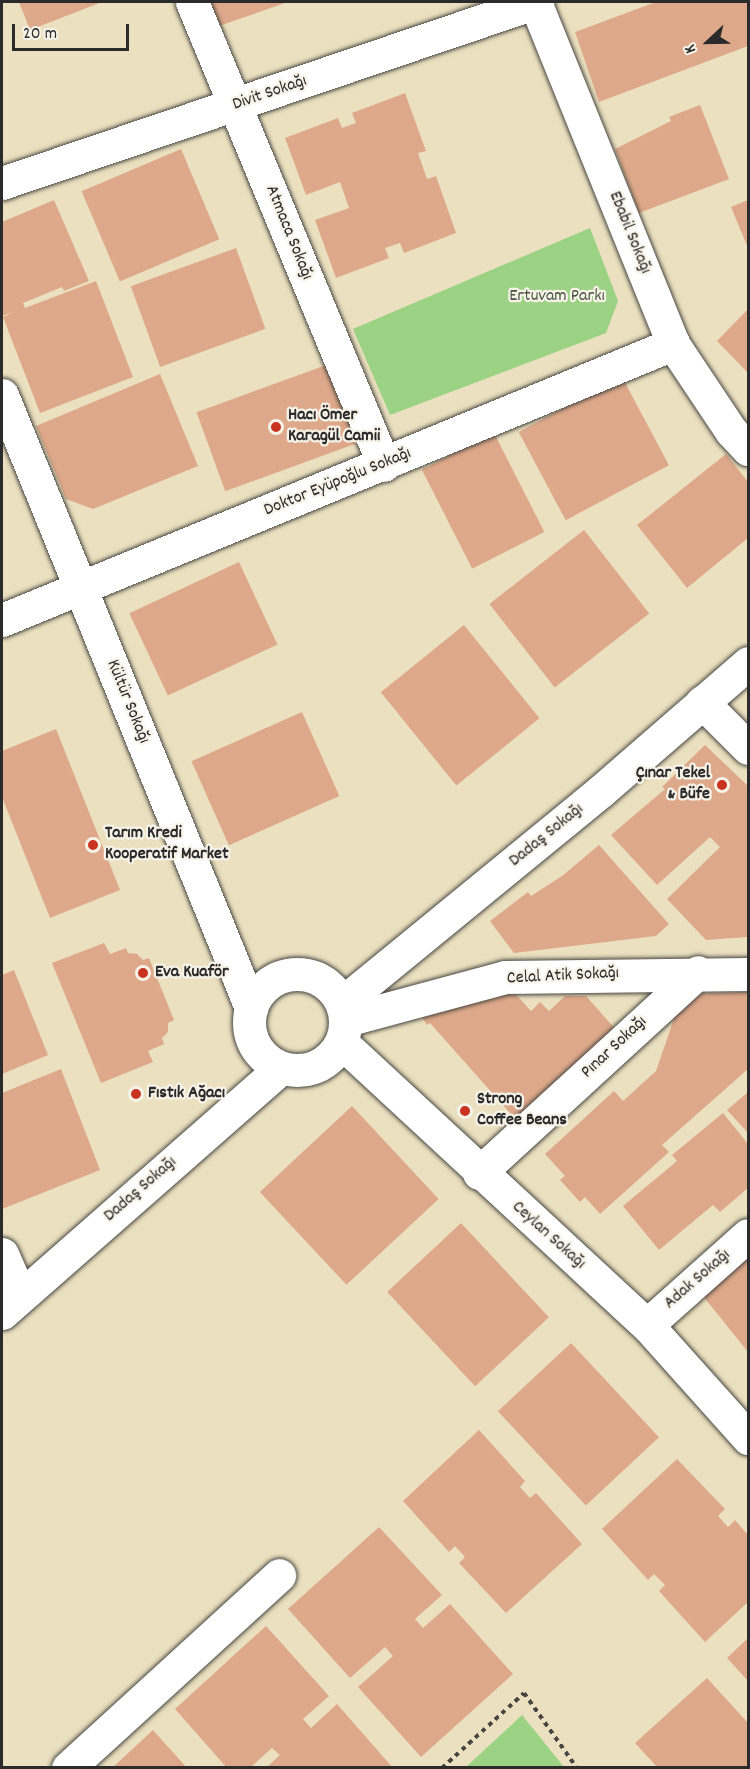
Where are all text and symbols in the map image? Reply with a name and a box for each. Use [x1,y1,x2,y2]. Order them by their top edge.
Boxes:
scale bar [15,12,132,50]
north arrow [678,12,738,72]
text: 20 m [23,22,57,47]
text: K [679,41,703,57]
street label: Divit Sokağı [230,71,310,117]
street label: Atmaca Sokağı [259,183,317,283]
street label: Ebabil Sokağı [603,189,655,277]
park label: Ertuvam Parkı [509,286,605,308]
place label: Hacı Ömer Karagül Camii [288,406,380,448]
marker: Hacı Ömer Karagül Camii [269,420,283,434]
street label: Doktor Eyüpoğlu Sokağı [261,444,415,522]
street label: Kültür Sokağı [100,657,154,747]
place label: Çınar Tekel & Büfe [636,764,710,806]
marker: Çınar Tekel & Büfe [715,778,729,792]
street label: Dadaş Sokağı [505,799,589,873]
place label: Tarım Kredi Kooperatif Market [105,824,229,866]
marker: Tarım Kredi Kooperatif Market [86,838,100,852]
place label: Eva Kuaför [155,962,229,984]
street label: Celal Atik Sokağı [506,963,620,991]
marker: Eva Kuaför [136,966,150,980]
street label: Pınar Sokağı [578,1012,652,1084]
place label: Fıstık Ağacı [148,1083,225,1105]
marker: Fıstık Ağacı [129,1087,143,1101]
place label: Strong Coffee Beans [477,1090,567,1132]
marker: Strong Coffee Beans [458,1104,472,1118]
street label: Dadaş Sokağı [100,1152,182,1228]
street label: Ceylan Sokağı [507,1197,589,1275]
street label: Adak Sokağı [660,1245,736,1315]

